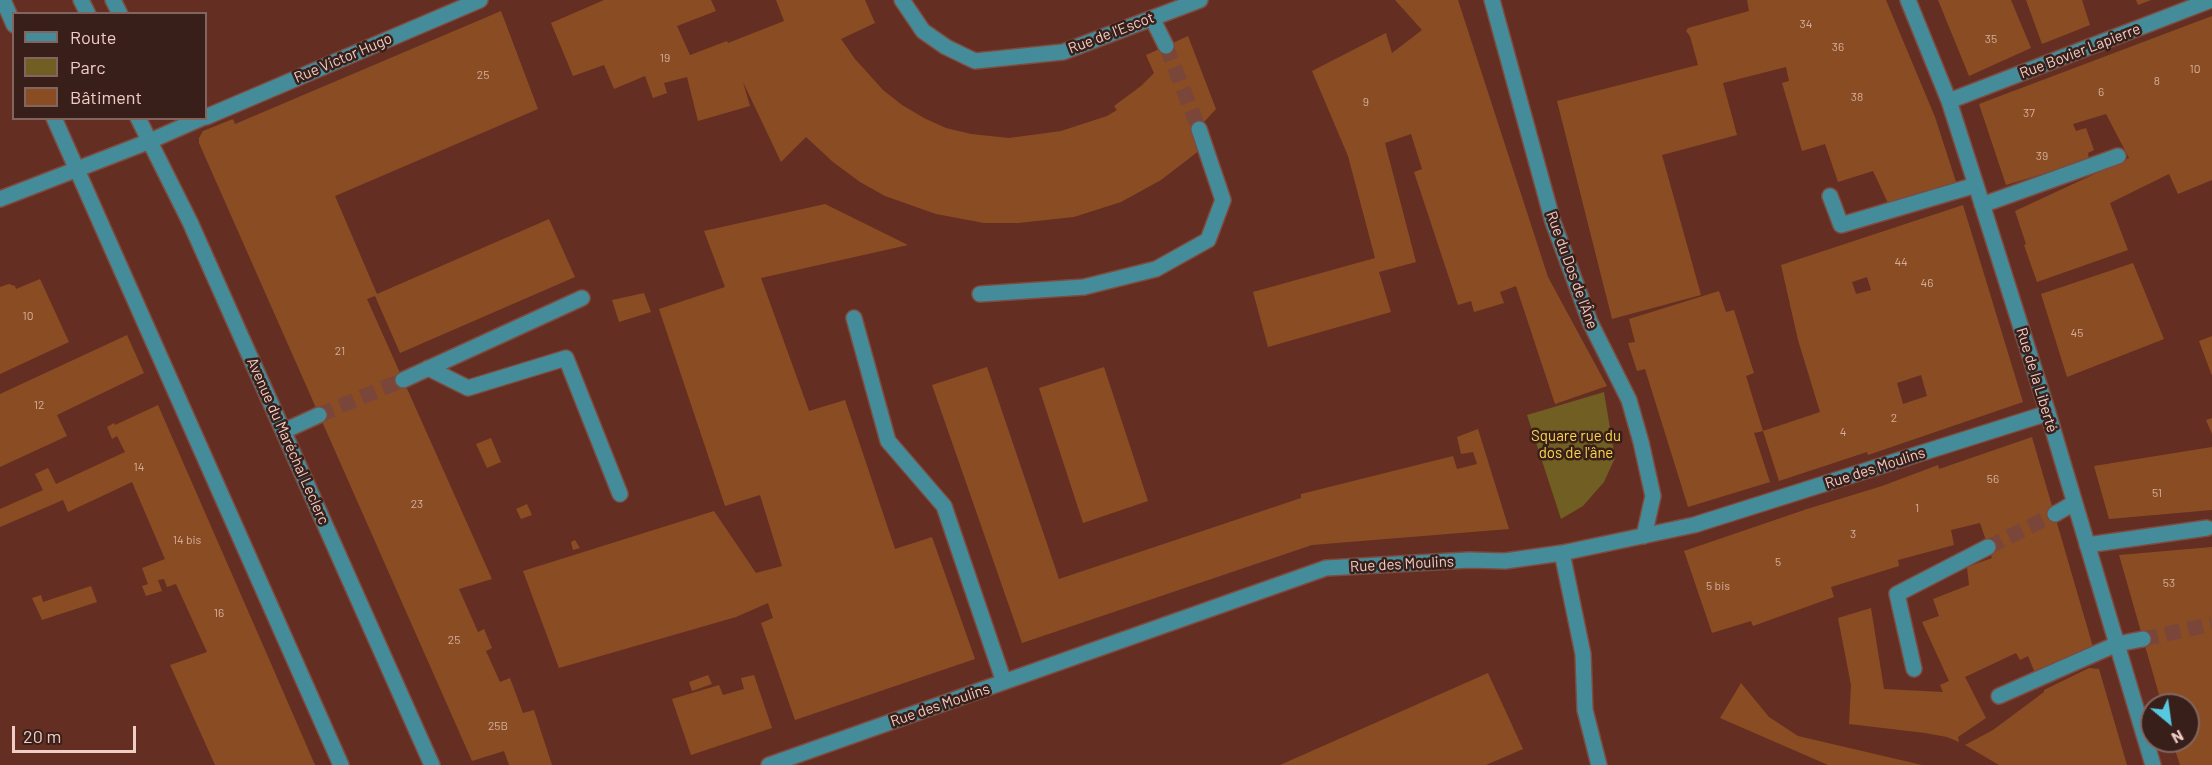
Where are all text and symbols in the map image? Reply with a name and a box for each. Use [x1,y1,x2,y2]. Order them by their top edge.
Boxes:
street label: Rue de l'Escot [1066,8,1156,58]
legend [12,12,207,120]
house number: 34 [1800,17,1812,31]
street label: Rue Bovier Lapierre [2017,20,2143,82]
text: Route [70,26,116,48]
street label: Rue Victor Hugo [291,29,395,87]
house number: 35 [1985,32,1997,46]
house number: 36 [1832,40,1844,54]
house number: 19 [660,51,670,65]
text: Parc [70,56,106,78]
house number: 10 [2190,62,2200,76]
house number: 25 [477,68,489,82]
house number: 8 [2154,74,2160,88]
house number: 6 [2098,85,2104,99]
text: Bâtiment [70,86,142,108]
house number: 38 [1851,90,1863,104]
house number: 9 [1363,95,1369,109]
house number: 37 [2023,106,2035,120]
house number: 39 [2036,149,2048,163]
street label: Rue du Dos de l'Âne [1542,209,1602,331]
house number: 44 [1894,255,1908,269]
house number: 46 [1921,276,1933,290]
house number: 10 [23,309,33,323]
street label: Rue de la Liberté [2012,325,2062,435]
house number: 45 [2071,326,2083,340]
house number: 21 [335,344,345,358]
street label: Avenue du Maréchal Leclerc [243,355,333,527]
house number: 12 [34,398,44,412]
house number: 2 [1891,411,1897,425]
house number: 4 [1840,425,1846,439]
park label: Square rue du dos de l'âne [1531,427,1621,462]
street label: Rue des Moulins [1823,443,1927,493]
house number: 14 [134,460,144,474]
house number: 56 [1987,472,1999,486]
house number: 51 [2152,486,2162,500]
house number: 23 [411,497,423,511]
house number: 1 [1915,501,1919,515]
house number: 3 [1850,527,1856,541]
house number: 14 bis [173,533,201,547]
street label: Rue des Moulins [1350,552,1454,576]
house number: 5 [1775,555,1781,569]
house number: 53 [2163,576,2175,590]
house number: 5 bis [1706,579,1730,593]
house number: 16 [214,606,224,620]
house number: 25 [448,633,460,647]
street label: Rue des Moulins [888,680,992,730]
north arrow [2140,693,2200,753]
scale bar [15,714,140,752]
house number: 25B [488,719,508,733]
text: 20 m [23,725,61,747]
text: N [2169,727,2187,748]

